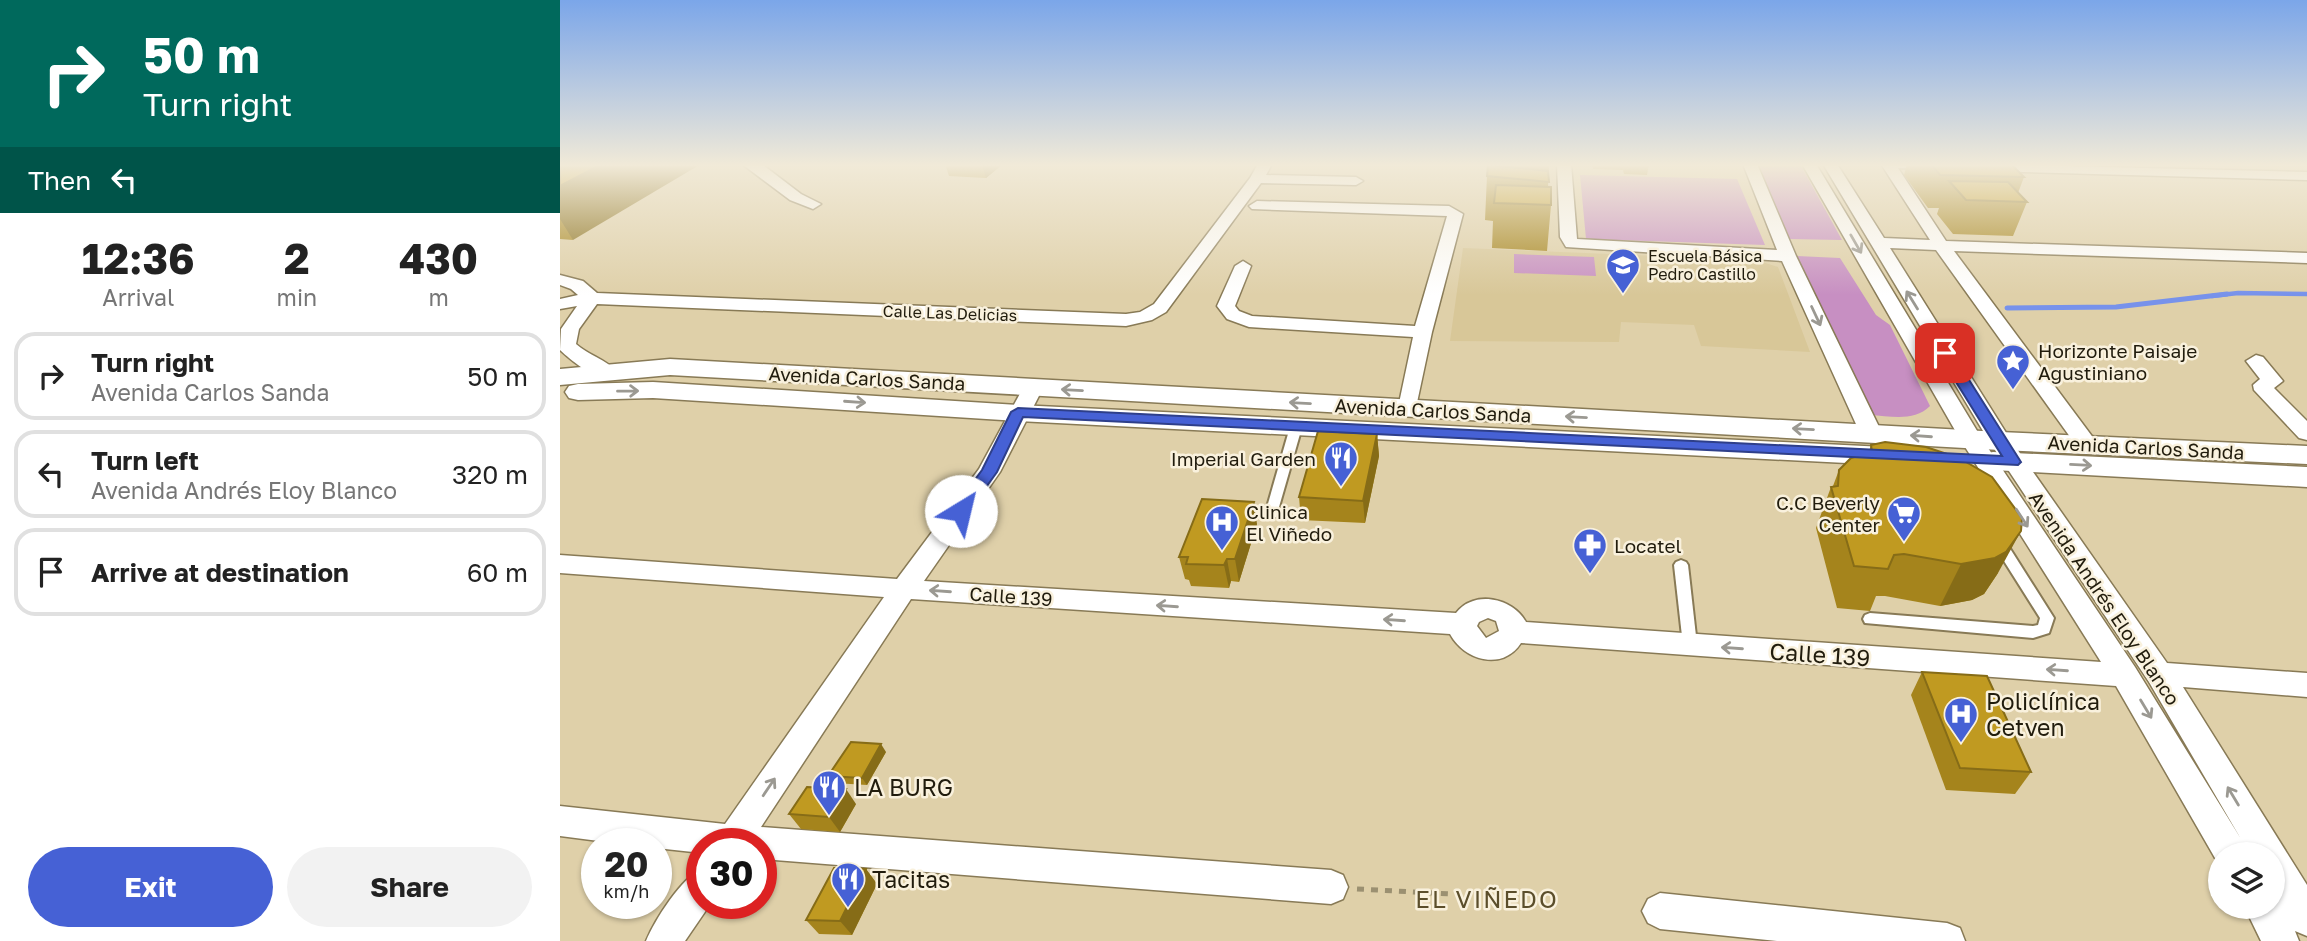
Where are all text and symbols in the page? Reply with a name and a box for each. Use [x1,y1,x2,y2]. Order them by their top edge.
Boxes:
text: 50 m [143,25,260,84]
icon: right [28,28,119,119]
text: Turn right [143,85,292,123]
icon: left [105,161,143,199]
text: Then [28,165,91,196]
text: 12:36 [82,233,195,283]
text: 2 [284,233,310,283]
text: 430 [399,233,478,283]
one-way arrow [1849,233,1863,253]
school or university icon: Escuela Básica Pedro Castillo [1604,246,1642,295]
place label: Escuela Básica Pedro Castillo [1648,246,1762,284]
text: Arrival [102,283,174,311]
text: min [277,283,317,311]
text: m [428,283,449,311]
one-way arrow [1905,290,1919,310]
street label: Calle Las Delicias [882,301,1018,325]
one-way arrow [1810,305,1824,326]
pin [1915,323,1975,383]
icon: arrive [1926,334,1964,372]
place label: Horizonte Paisaje Agustiniano [2038,339,2197,384]
place icon: Horizonte Paisaje Agustiniano [1994,342,2032,391]
text: Turn right [91,347,214,378]
icon: right [32,357,70,395]
text: 50 m [467,361,528,392]
street label: Avenida Carlos Sanda [768,361,966,395]
text: Avenida Carlos Sanda [91,378,329,406]
one-way arrow [1062,383,1084,396]
one-way arrow [616,384,639,397]
street label: Avenida Carlos Sanda [1334,393,1532,427]
one-way arrow [843,396,866,409]
one-way arrow [1288,396,1311,409]
one-way arrow [1564,411,1587,424]
one-way arrow [1792,423,1815,436]
one-way arrow [1910,429,1933,442]
street label: Avenida Carlos Sanda [2047,430,2245,464]
restaurant icon: Imperial Garden [1322,439,1360,488]
text: Turn left [91,445,199,476]
place label: Imperial Garden [1171,447,1316,470]
icon: left [32,455,70,493]
text: 320 m [452,459,528,490]
one-way arrow [2069,459,2092,472]
position arrow [924,474,998,548]
text: Avenida Andrés Eloy Blanco [91,476,397,504]
street label: Avenida Andrés Eloy Blanco [2025,487,2185,709]
place label: C.C Beverly Center [1776,491,1881,536]
supermarket icon: C.C Beverly Center [1885,494,1923,543]
place label: Clinica El Viñedo [1246,500,1332,545]
hospital icon: Clinica El Viñedo [1203,503,1241,552]
one-way arrow [2016,508,2030,528]
pharmacy icon: Locatel [1571,526,1609,575]
place label: Locatel [1614,534,1682,557]
icon: arrive [32,553,70,591]
text: Arrive at destination [91,557,349,588]
text: 60 m [467,557,528,588]
street label: Calle 139 [969,582,1053,610]
one-way arrow [930,584,952,597]
one-way arrow [1156,599,1179,612]
one-way arrow [1384,613,1406,626]
street label: Calle 139 [1769,637,1871,671]
one-way arrow [1721,641,1744,654]
one-way arrow [2046,663,2069,676]
place label: Policlínica Cetven [1986,687,2100,741]
hospital icon: Policlínica Cetven [1942,695,1980,744]
one-way arrow [2139,699,2153,719]
restaurant icon: LA BURG [810,768,848,817]
place label: LA BURG [854,773,953,801]
one-way arrow [762,778,776,797]
one-way arrow [2226,786,2240,806]
speed limit sign: 30 [686,828,777,919]
map controls [2208,842,2285,919]
button: layers [2208,842,2285,919]
text: 20 [604,843,649,885]
button: Exit [28,847,273,927]
button: Share [287,847,532,927]
restaurant icon: Tacitas [829,860,867,909]
place label: Tacitas [872,865,950,893]
text: km/h [604,880,649,902]
district label: EL VIÑEDO [1415,884,1559,913]

